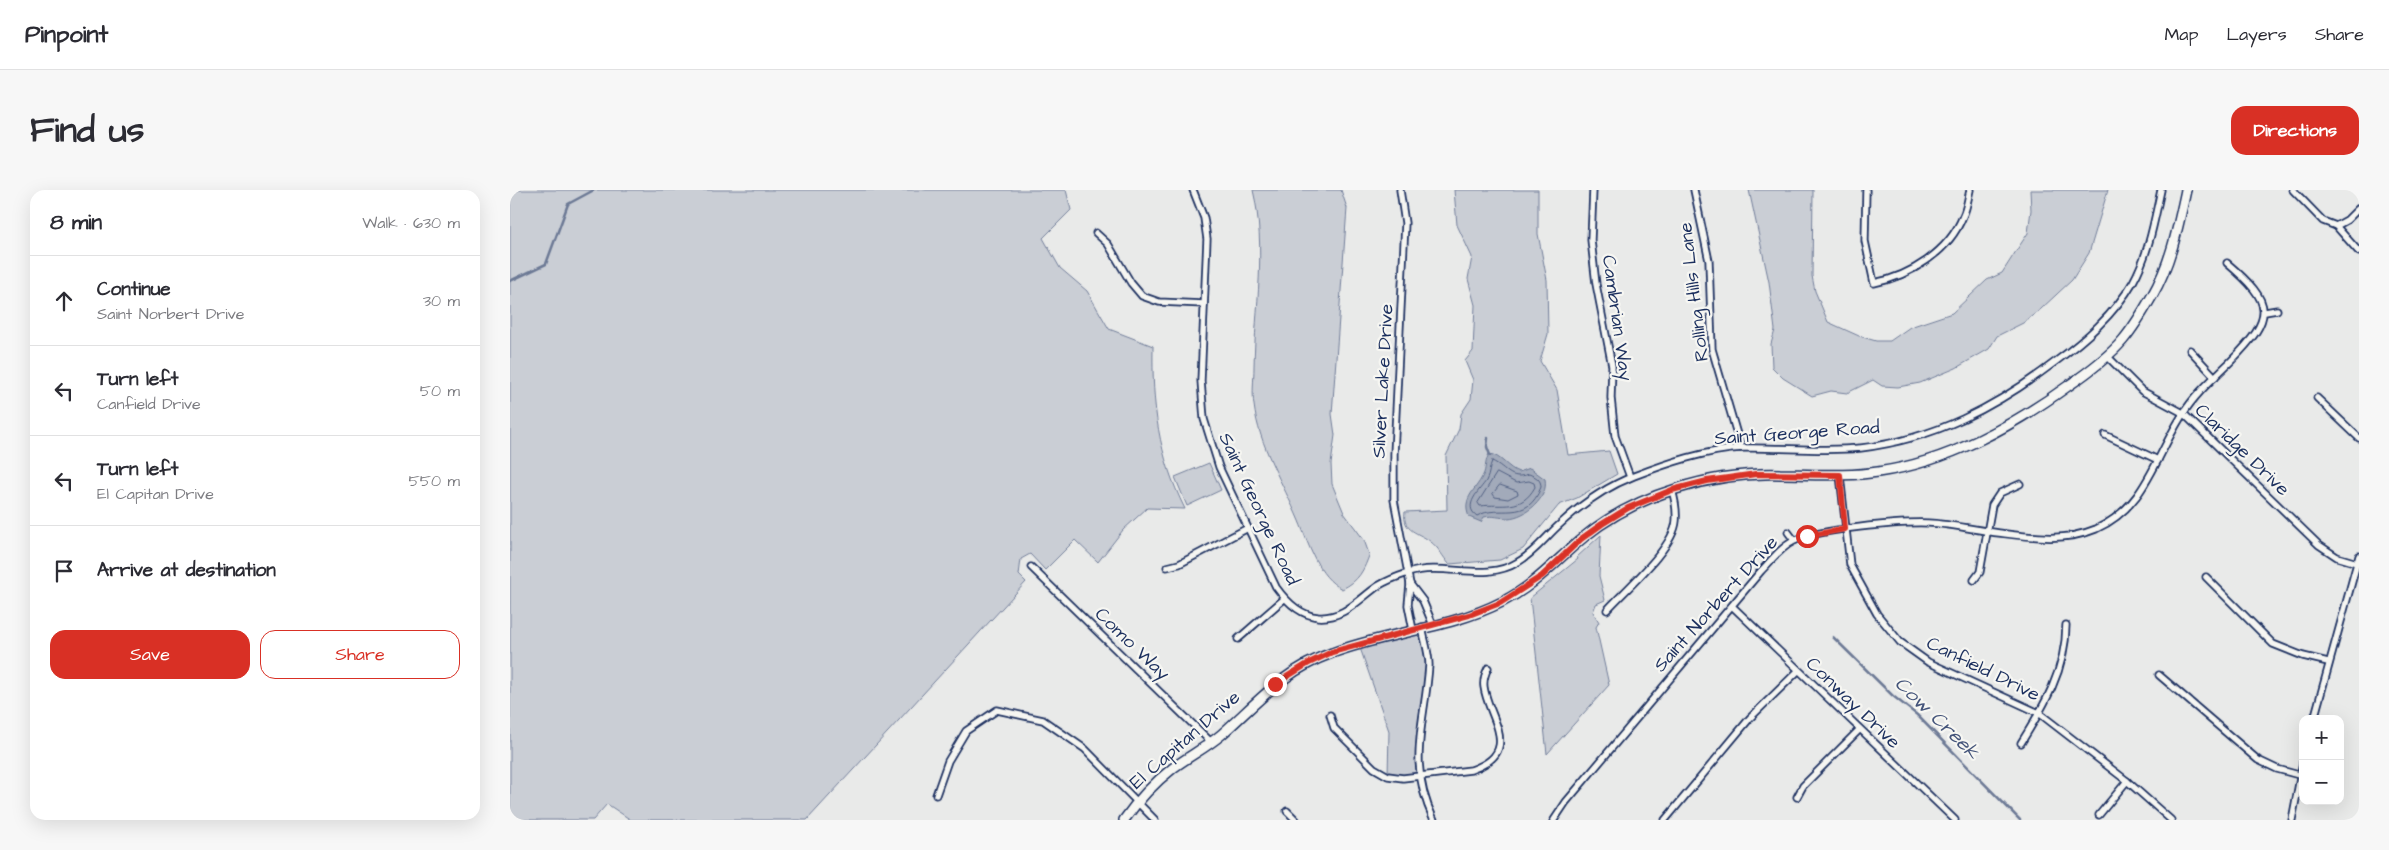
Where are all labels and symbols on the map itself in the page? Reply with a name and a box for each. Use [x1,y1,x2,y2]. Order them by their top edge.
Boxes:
street label: Rolling Hills Lane [1672,221,1717,363]
street label: Cambrian Way [1594,253,1639,383]
street label: Silver Lake Drive [1365,303,1401,459]
street label: Claridge Drive [2188,398,2296,503]
street label: Saint George Road [1714,414,1881,453]
street label: Saint George Road [1211,428,1306,590]
route start [1796,525,1819,548]
street label: Saint Norbert Drive [1647,530,1785,678]
street label: Como Way [1088,601,1176,688]
street label: Canfield Drive [1922,630,2044,708]
street label: Conway Drive [1799,651,1906,756]
water label: Cow Creek [1888,670,1986,766]
route end [1264,673,1287,696]
street label: El Capitan Drive [1124,684,1246,796]

